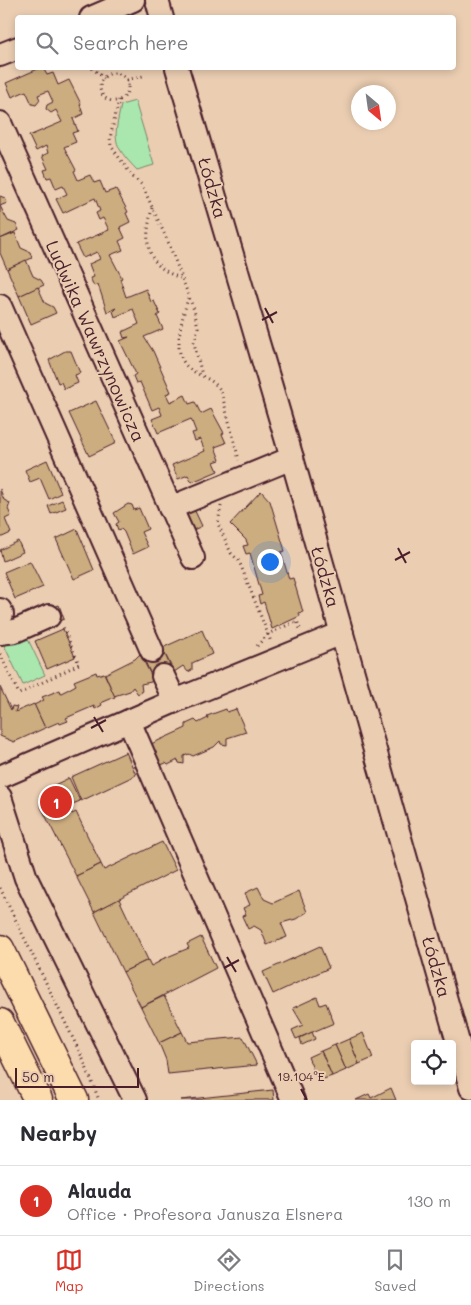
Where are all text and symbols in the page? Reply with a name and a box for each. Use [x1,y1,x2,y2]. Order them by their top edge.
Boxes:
search box [15,15,456,70]
icon: search [33,29,61,57]
text: Search here [73,30,189,55]
north arrow [351,85,396,130]
street label: Łódzka [193,155,233,221]
street label: Ludwika Wawrzynowicza [41,236,151,446]
street label: Łódzka [306,544,346,610]
your location [257,549,283,575]
pin: 1 [40,783,72,821]
street label: Łódzka [417,934,457,1000]
map controls [411,1040,456,1085]
button: locate [411,1040,456,1085]
scale bar [15,1065,139,1088]
text: 50 m [22,1067,54,1086]
text: 19.104°E [277,1068,325,1084]
text: Nearby [20,1119,97,1146]
text: Alauda [67,1178,132,1203]
text: 1 [32,1190,40,1211]
text: 130 m [407,1190,451,1211]
text: Office · Profesora Janusza Elsnera [67,1203,343,1224]
tab: Map [55,1246,83,1295]
tab: Directions [193,1246,265,1295]
tab: Saved [374,1246,416,1295]

